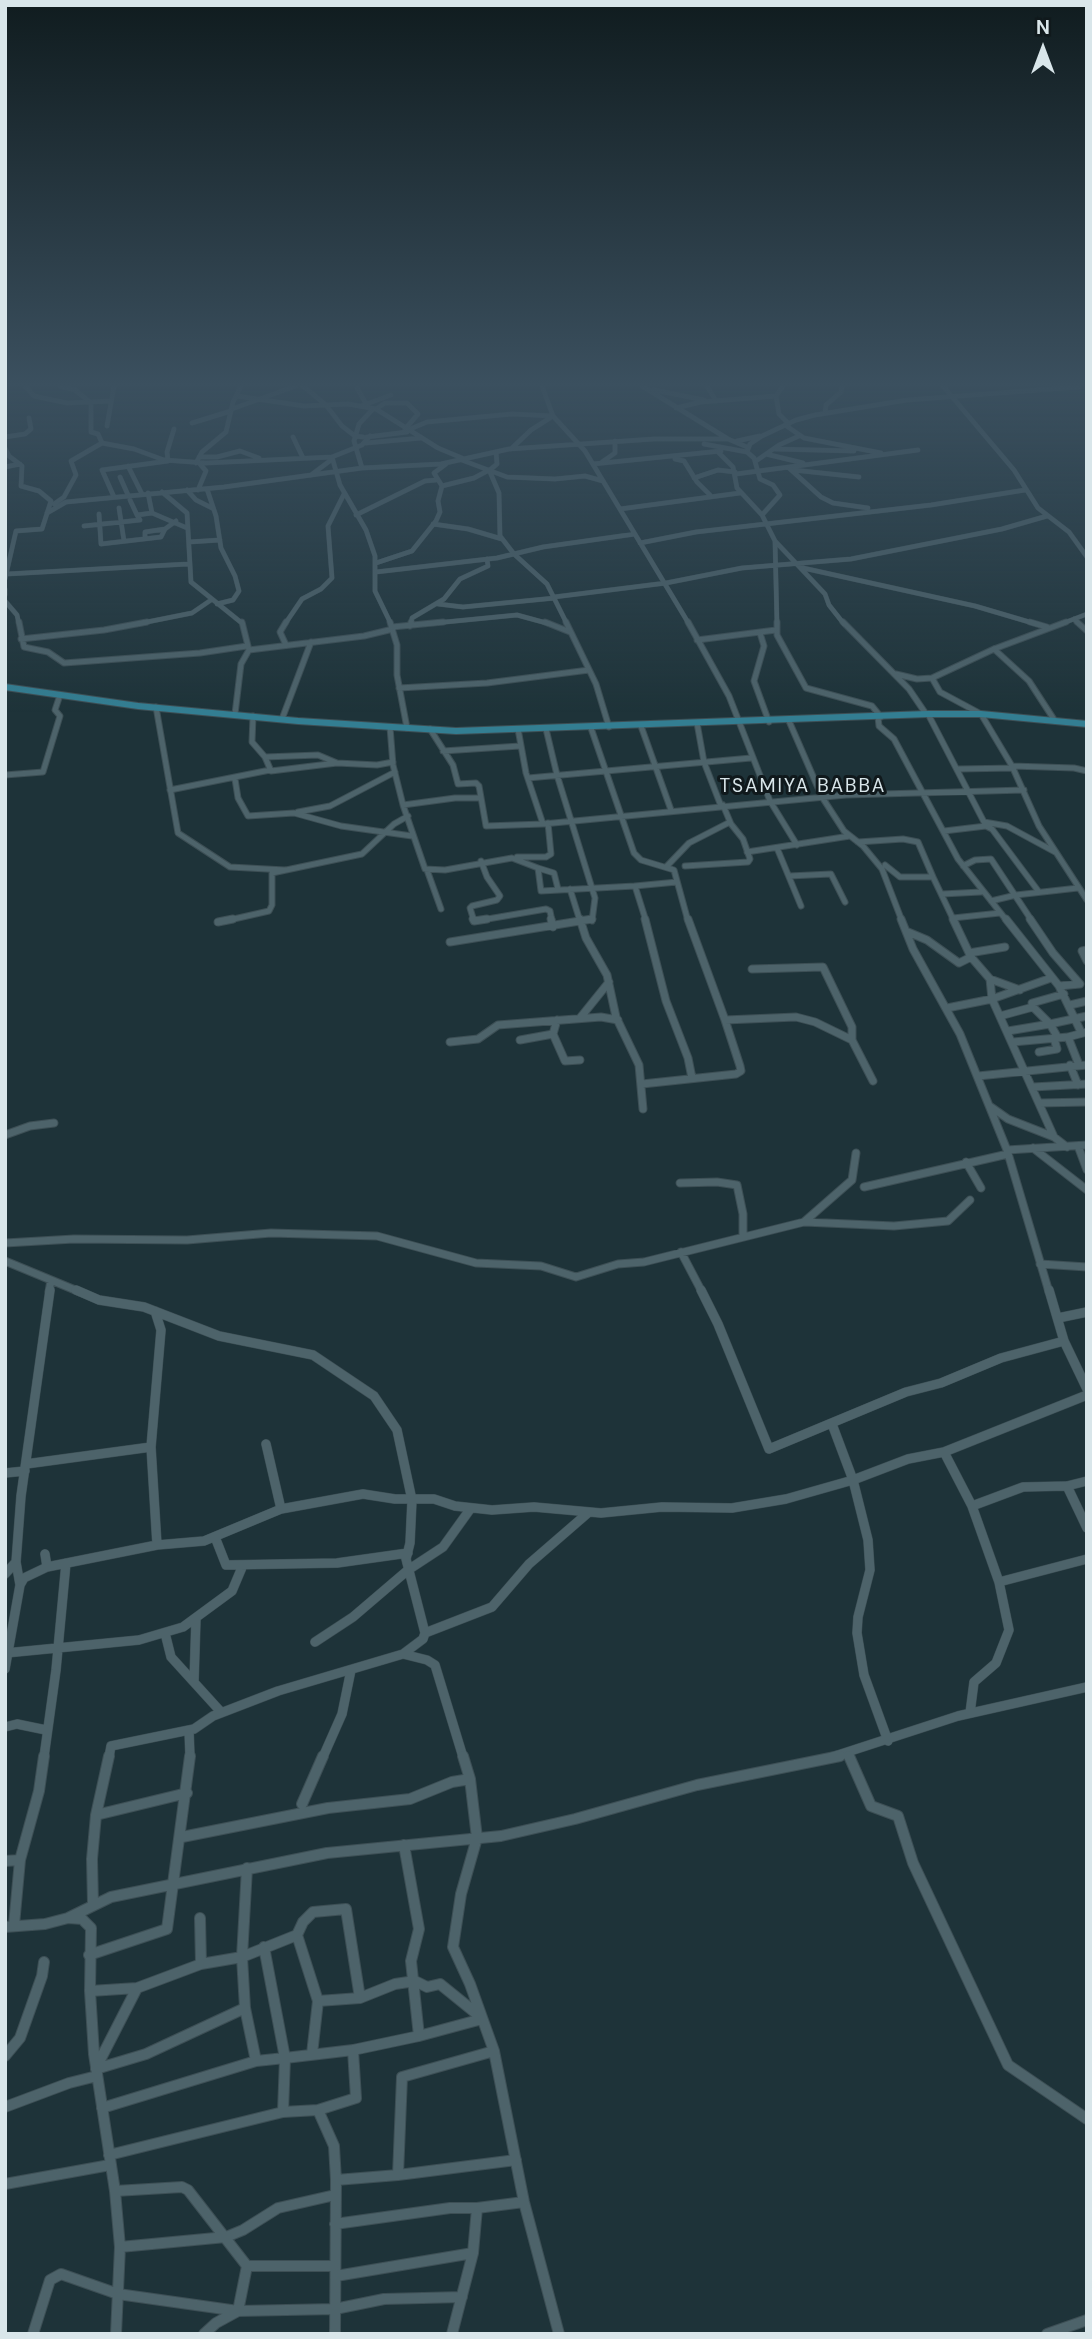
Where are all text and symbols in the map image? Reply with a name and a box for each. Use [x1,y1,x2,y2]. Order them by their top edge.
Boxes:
north arrow [1008,14,1078,84]
text: N [1036,15,1050,40]
district label: TSAMIYA BABBA [721,776,885,798]

